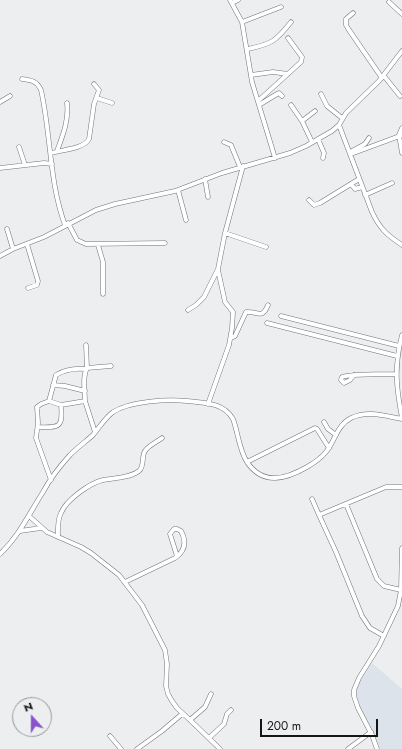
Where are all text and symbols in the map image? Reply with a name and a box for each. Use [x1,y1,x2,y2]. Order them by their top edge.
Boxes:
north arrow [12,697,52,737]
text: N [21,698,35,716]
scale bar [262,711,380,737]
text: 200 m [267,717,301,735]

